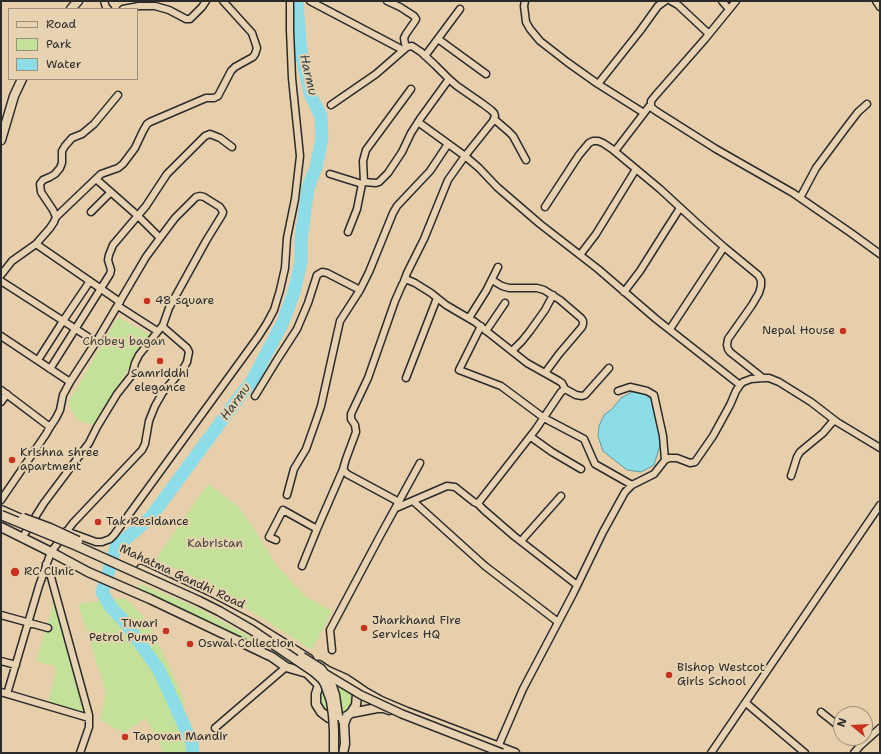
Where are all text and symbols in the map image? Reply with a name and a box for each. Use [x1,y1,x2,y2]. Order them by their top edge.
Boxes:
legend [8,8,138,80]
text: Road [46,16,76,32]
text: Park [46,36,72,52]
water label: Harmu [296,53,320,97]
text: Water [46,56,81,72]
place label: 48 square [155,294,214,308]
marker: 48 square [142,296,152,306]
place label: Nepal House [762,324,835,338]
marker: Nepal House [838,326,848,336]
park label: Chobey bagan [83,335,165,349]
marker: Samriddhi elegance [155,356,165,366]
place label: Samriddhi elegance [131,367,189,395]
water label: Harmu [217,381,255,423]
place label: Krishna shree apartment [20,446,99,474]
marker: Krishna shree apartment [7,455,17,465]
place label: Tak Residance [106,515,189,529]
marker: Tak Residance [93,517,103,527]
park label: Kabristan [187,537,243,551]
street label: Mahatma Gandhi Road [117,542,247,612]
place label: RC Clinic [24,565,74,579]
marker: RC Clinic [9,566,21,578]
place label: Jharkhand Fire Services HQ [372,614,461,642]
place label: Tiwari Petrol Pump [89,617,158,645]
marker: Jharkhand Fire Services HQ [359,623,369,633]
marker: Tiwari Petrol Pump [161,626,171,636]
place label: Oswal Collection [198,637,294,651]
marker: Oswal Collection [185,639,195,649]
place label: Bishop Westcot Girls School [677,661,765,689]
marker: Bishop Westcot Girls School [664,670,674,680]
north arrow [833,706,873,746]
text: N [834,716,851,729]
place label: Tapovan Mandir [133,730,228,744]
marker: Tapovan Mandir [120,732,130,742]

